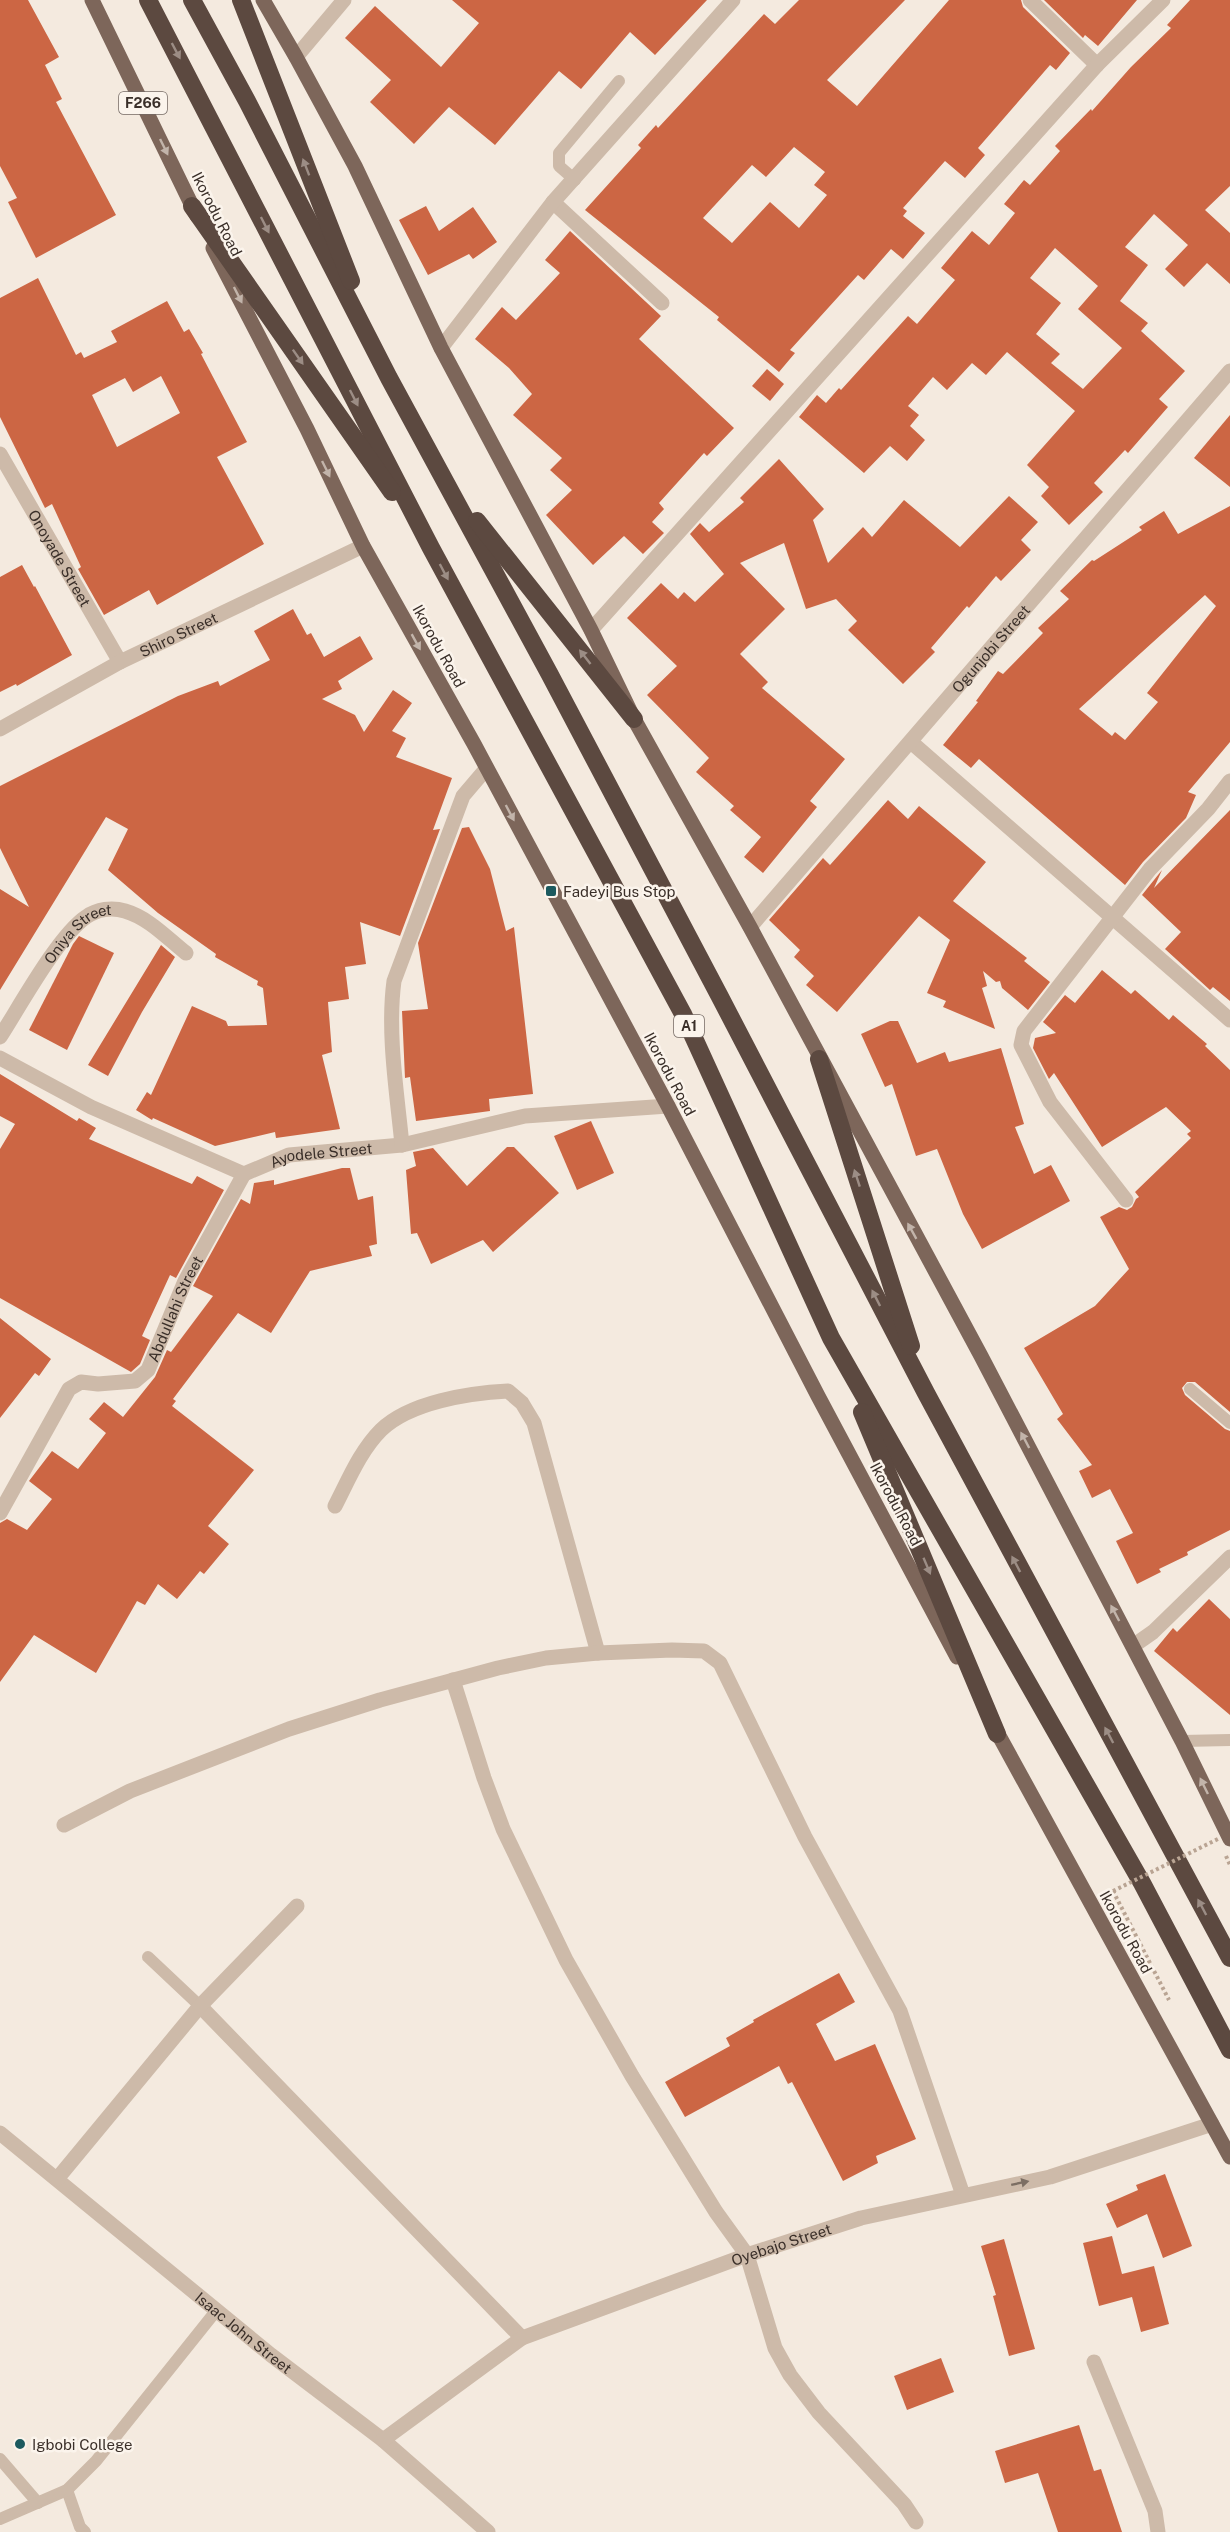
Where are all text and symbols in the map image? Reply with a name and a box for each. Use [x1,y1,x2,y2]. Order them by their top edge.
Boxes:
one-way arrow [171,43,181,60]
road number: F266 [119,92,167,114]
one-way arrow [159,139,168,156]
one-way arrow [301,158,310,176]
street label: Ikorodu Road [189,169,245,259]
one-way arrow [260,216,270,234]
one-way arrow [232,286,242,304]
one-way arrow [292,349,303,365]
one-way arrow [350,390,359,407]
one-way arrow [321,461,330,478]
street label: Onoyade Street [25,506,95,610]
one-way arrow [439,563,449,580]
street label: Ogunjobi Street [948,601,1033,696]
street label: Ikorodu Road [409,602,469,690]
street label: Shiro Street [137,608,220,660]
one-way arrow [411,634,421,651]
one-way arrow [579,649,592,665]
one-way arrow [504,804,514,822]
place label: Fadeyi Bus Stop [563,883,676,900]
marker: Fadeyi Bus Stop [544,884,558,898]
street label: Oniya Street [40,900,112,967]
road number: A1 [674,1015,704,1037]
street label: Ikorodu Road [641,1029,699,1119]
street label: Ayodele Street [267,1139,373,1171]
one-way arrow [851,1169,861,1187]
one-way arrow [907,1223,918,1239]
street label: Abdullahi Street [144,1252,206,1364]
one-way arrow [871,1290,881,1307]
one-way arrow [1020,1431,1030,1449]
street label: Ikorodu Road [867,1459,925,1549]
one-way arrow [1011,1555,1021,1572]
one-way arrow [922,1558,932,1576]
one-way arrow [1110,1604,1120,1621]
one-way arrow [1104,1726,1114,1743]
one-way arrow [1199,1778,1209,1795]
street label: Ikorodu Road [1096,1888,1156,1976]
one-way arrow [1197,1898,1207,1915]
one-way arrow [1011,2178,1030,2187]
street label: Oyebajo Street [729,2220,833,2269]
street label: Isaac John Street [192,2288,296,2377]
place label: Igbobi College [32,2436,133,2453]
marker: Igbobi College [13,2437,27,2451]

